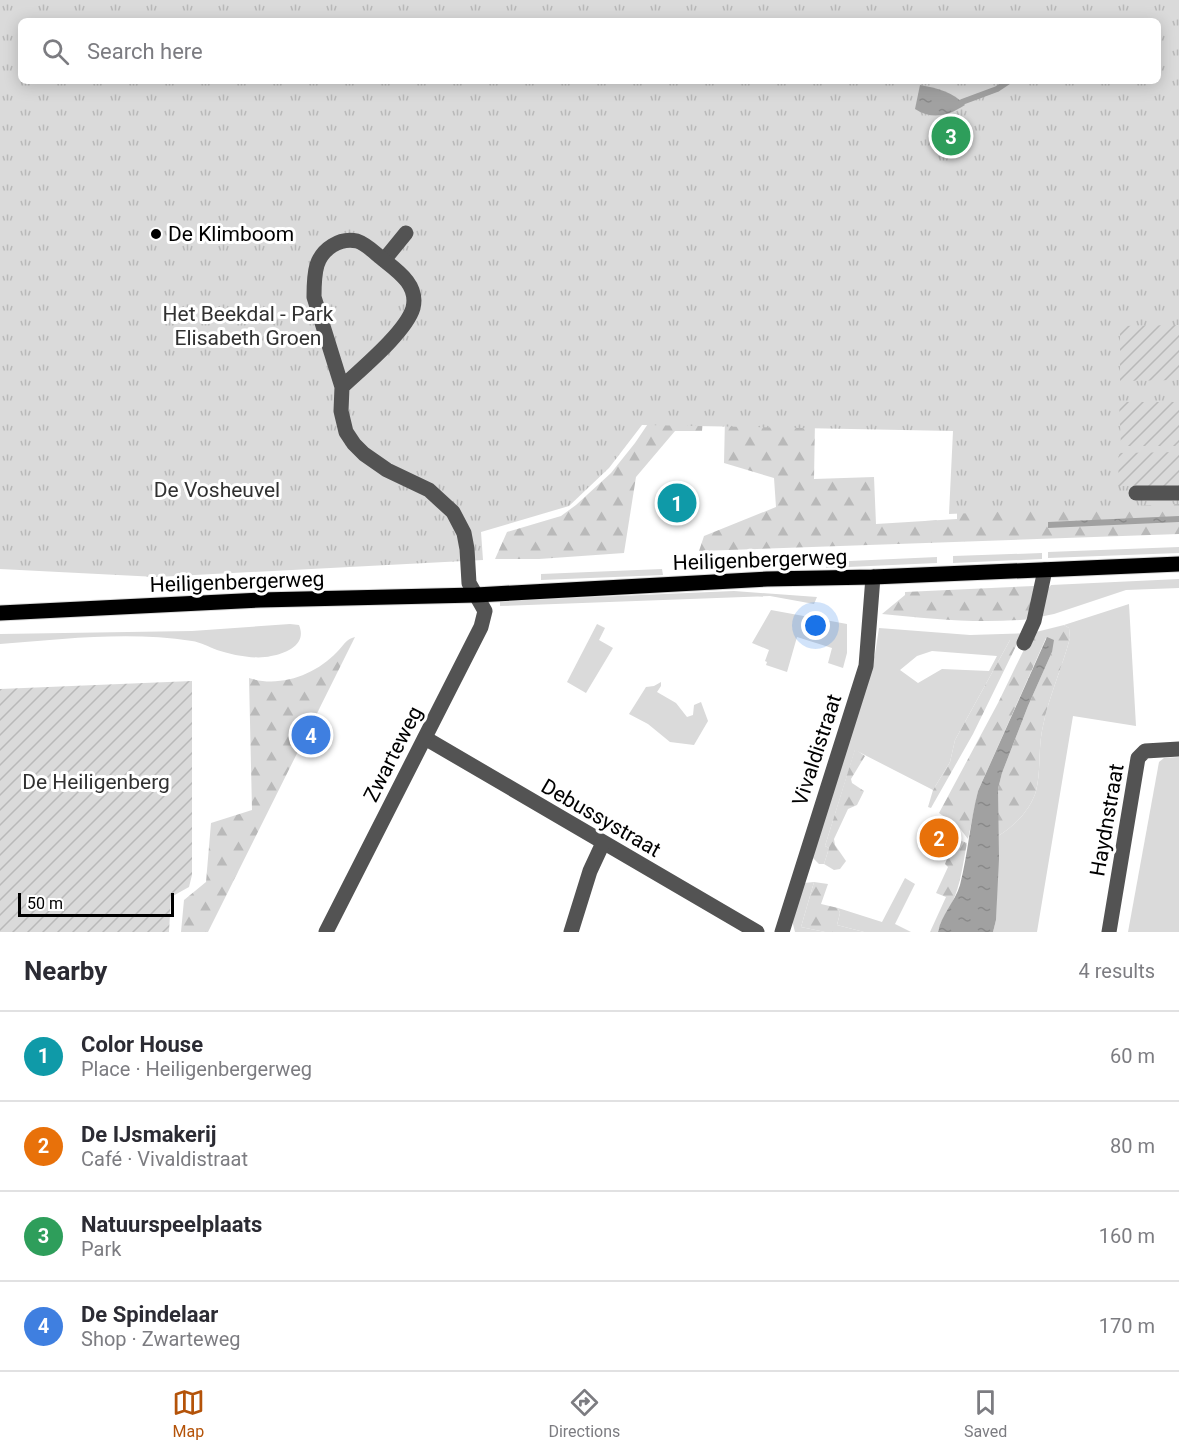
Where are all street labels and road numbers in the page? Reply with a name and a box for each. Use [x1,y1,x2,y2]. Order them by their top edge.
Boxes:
street label: Heiligenbergerweg [672,545,848,575]
street label: Heiligenbergerweg [149,567,325,597]
street label: Vivaldistraat [788,691,846,809]
street label: Zwarteweg [359,702,427,806]
street label: Haydnstraat [1085,762,1129,878]
street label: Debussystraat [537,774,665,862]

